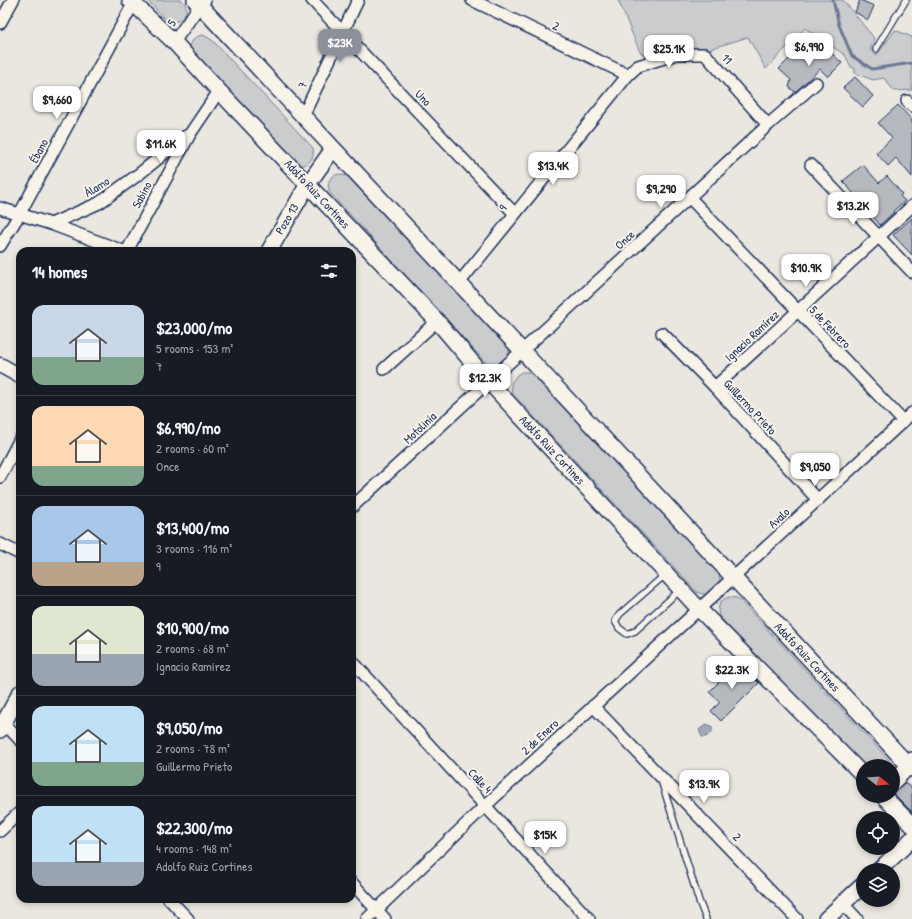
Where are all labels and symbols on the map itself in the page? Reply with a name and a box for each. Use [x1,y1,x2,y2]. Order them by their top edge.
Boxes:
street label: 5 [163,16,180,30]
street label: 2 [550,17,563,35]
pin: $23K [316,29,364,63]
pin: $6,990 [776,33,842,67]
pin: $25.1K [636,35,702,69]
street label: 11 [718,50,737,68]
street label: 7 [294,78,312,91]
pin: $9,660 [24,86,90,120]
street label: Uno [411,86,435,110]
pin: $11.6K [128,130,194,164]
street label: Ébano [25,136,52,166]
pin: $13.4K [520,152,586,186]
street label: Adolfo Ruiz Cortines [281,155,354,232]
street label: Álamo [81,172,113,201]
pin: $9,290 [628,175,694,209]
street label: Sabino [127,178,156,211]
pin: $13.2K [820,192,886,226]
street label: Pozo 13 [271,200,302,237]
street label: 9 [495,200,511,215]
street label: Once [611,226,638,253]
pin: $10.9K [773,254,839,288]
street label: 5 de Febrero [806,302,855,352]
street label: Ignacio Ramírez [721,306,783,365]
pin: $12.3K [452,364,518,398]
street label: Guillermo Prieto [720,375,781,438]
street label: Motolinía [399,408,440,447]
street label: Adolfo Ruiz Cortines [516,411,589,488]
pin: $9,050 [782,453,848,487]
street label: Avalo [764,503,793,532]
street label: Adolfo Ruiz Cortines [771,618,844,695]
pin: $22.3K [699,656,765,690]
street label: 2 de Enero [517,715,562,758]
north arrow [856,759,900,803]
street label: Calle 4 [464,764,497,797]
pin: $13.9K [671,770,737,804]
pin: $15K [521,821,569,855]
street label: 2 [729,829,746,845]

